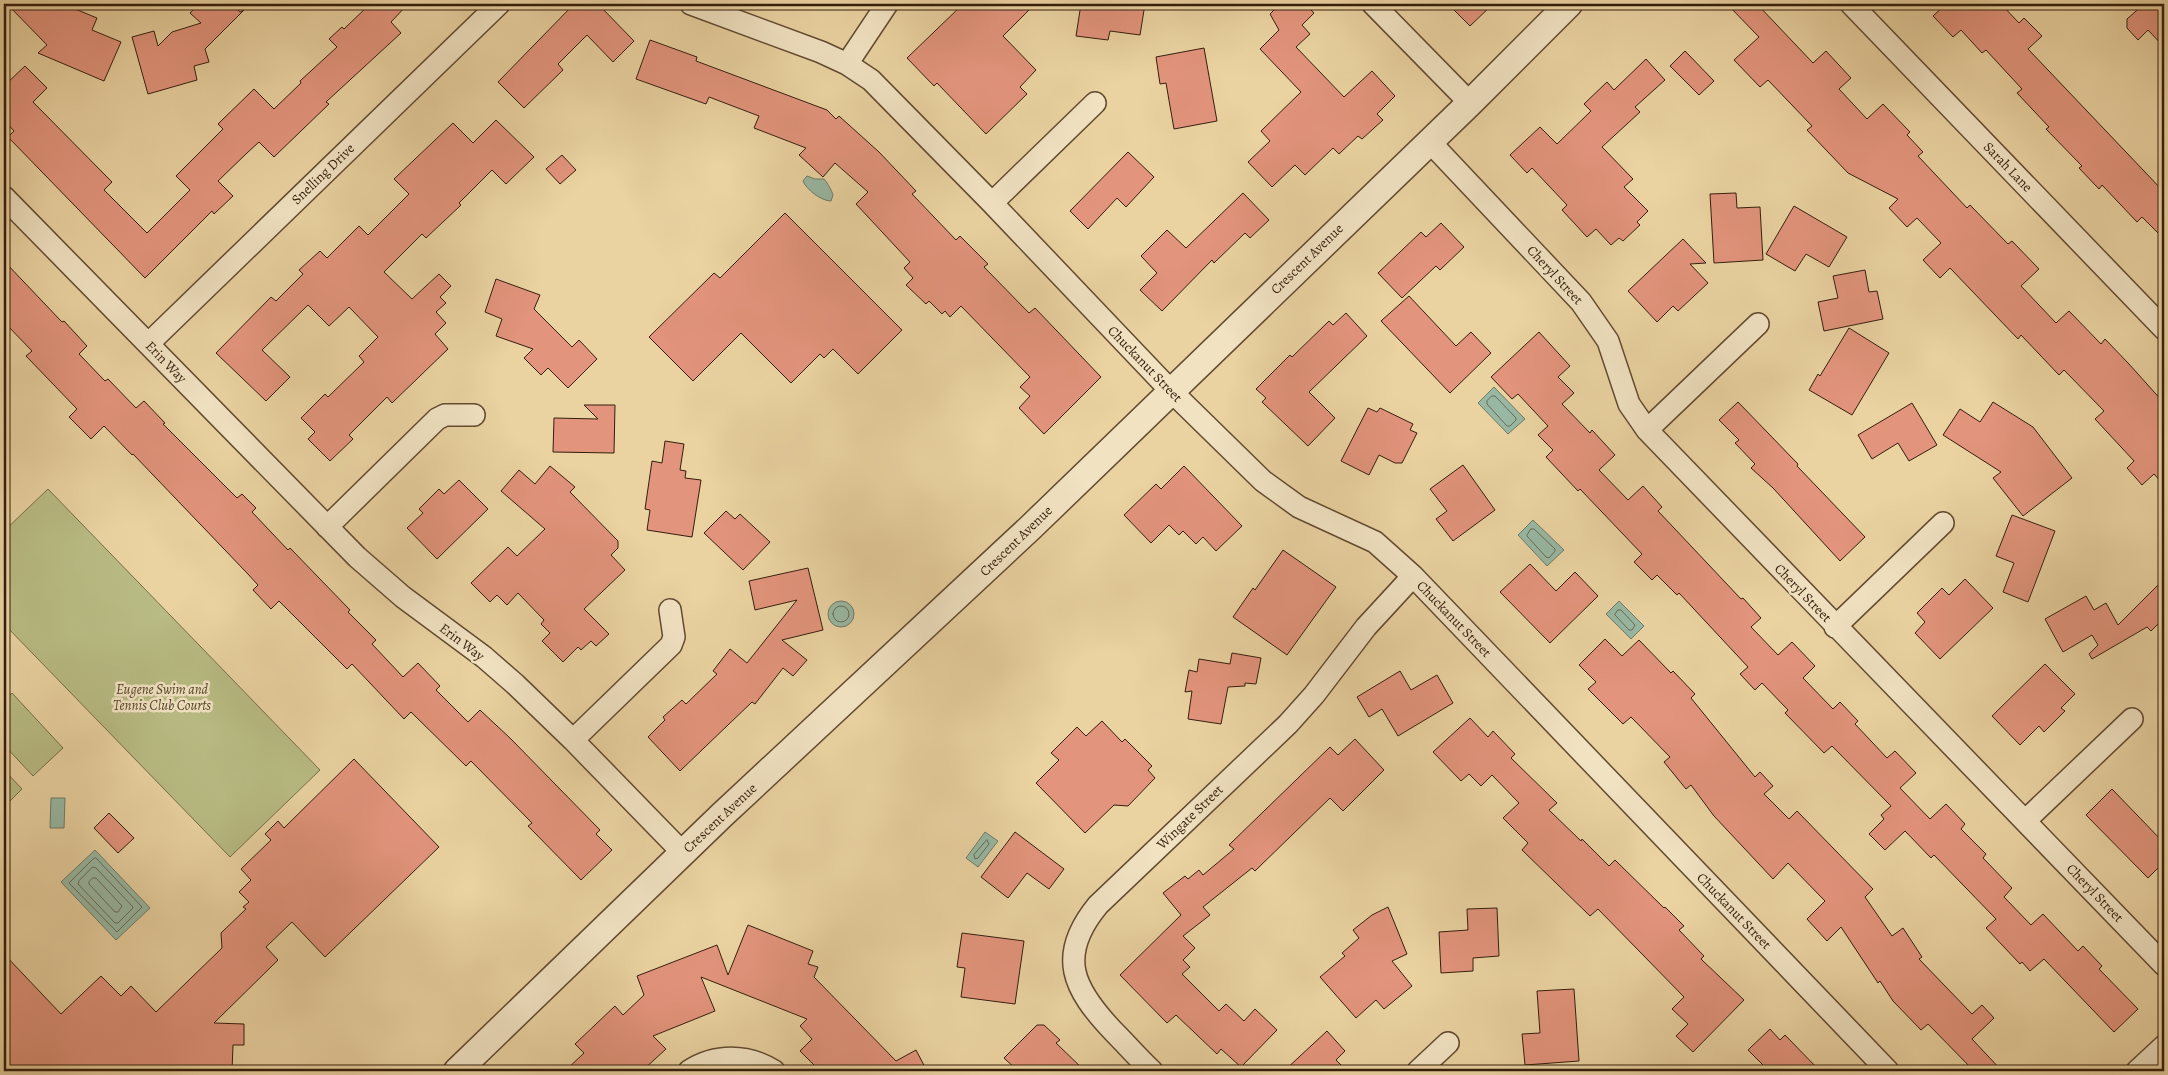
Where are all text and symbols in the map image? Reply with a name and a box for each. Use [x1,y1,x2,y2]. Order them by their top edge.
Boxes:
street label: Sarah Lane [1979,138,2037,196]
street label: Snelling Drive [287,139,359,209]
street label: Crescent Avenue [1266,219,1348,299]
street label: Cheryl Street [1522,241,1588,309]
street label: Chuckanut Street [1103,321,1187,407]
street label: Erin Way [141,337,191,388]
street label: Crescent Avenue [975,501,1057,581]
street label: Cheryl Street [1770,559,1836,627]
street label: Chuckanut Street [1412,576,1496,662]
street label: Erin Way [435,619,489,666]
park label: Eugene Swim and Tennis Club Courts [113,680,211,715]
street label: Crescent Avenue [679,779,761,857]
street label: Wingate Street [1152,780,1228,854]
street label: Cheryl Street [2062,859,2128,927]
street label: Chuckanut Street [1692,868,1776,954]

